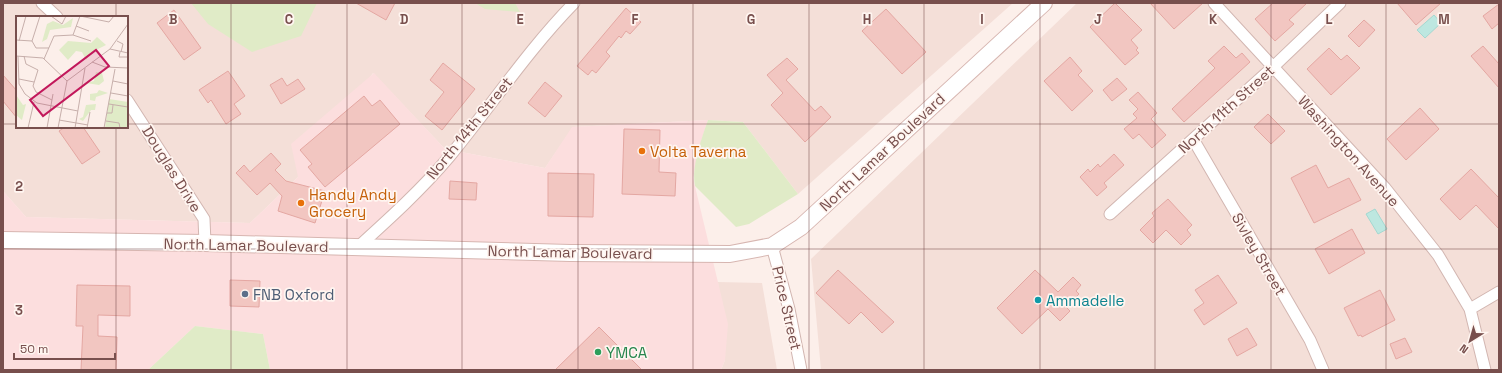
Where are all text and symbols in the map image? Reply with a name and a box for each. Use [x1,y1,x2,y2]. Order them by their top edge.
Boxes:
text: B [169,11,178,28]
text: C [285,11,293,28]
text: D [400,11,409,28]
text: E [516,11,524,28]
text: F [632,11,639,28]
text: G [747,11,755,28]
text: H [863,11,871,28]
text: I [980,11,984,28]
text: J [1094,11,1102,28]
text: K [1209,11,1218,28]
text: L [1325,11,1333,28]
text: M [1438,11,1450,28]
inset map [16,16,128,128]
street label: North 11th Street [1174,61,1278,157]
street label: North 14th Street [422,73,516,183]
street label: North Lamar Boulevard [815,89,949,215]
street label: Washington Avenue [1294,92,1404,211]
street label: Douglas Drive [138,122,206,216]
place label: Volta Taverna [650,142,747,161]
marker: Volta Taverna [637,146,647,156]
text: 2 [15,178,23,195]
place label: Handy Andy Grocery [309,185,397,221]
marker: Handy Andy Grocery [296,198,306,208]
street label: Sivley Street [1228,209,1290,299]
street label: North Lamar Boulevard [163,234,329,256]
street label: North Lamar Boulevard [487,241,653,263]
street label: Price Street [768,264,806,352]
place label: FNB Oxford [253,285,334,304]
marker: FNB Oxford [240,289,250,299]
place label: Ammadelle [1046,291,1125,310]
marker: Ammadelle [1033,295,1043,305]
text: 3 [15,302,23,319]
north arrow [1450,321,1490,361]
scale bar [14,335,115,361]
text: 50 m [20,341,48,357]
text: N [1457,341,1471,357]
place label: YMCA [606,343,648,362]
marker: YMCA [593,347,603,357]

